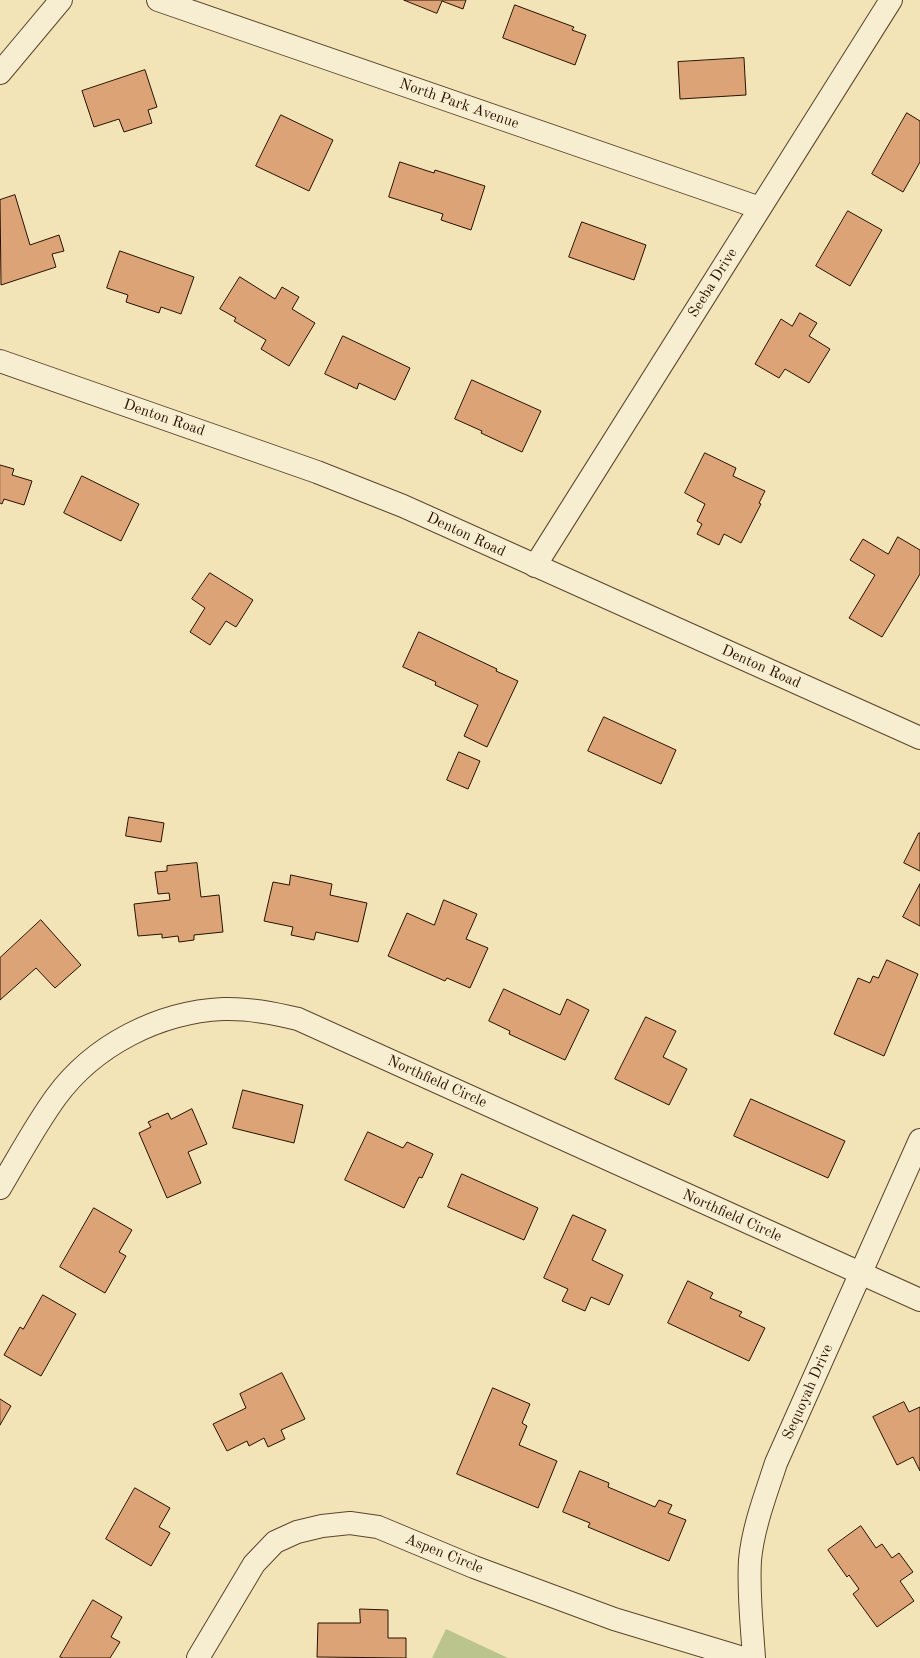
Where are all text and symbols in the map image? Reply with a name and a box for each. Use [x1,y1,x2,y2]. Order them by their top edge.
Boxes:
street label: North Park Avenue [397,75,521,133]
street label: Seeba Drive [685,245,741,321]
street label: Denton Road [121,396,207,440]
street label: Denton Road [424,509,508,561]
street label: Denton Road [718,641,804,693]
street label: Northfield Circle [384,1052,490,1112]
street label: Northfield Circle [679,1186,785,1246]
street label: Sequoyah Drive [779,1342,837,1442]
street label: Aspen Circle [402,1530,486,1578]

